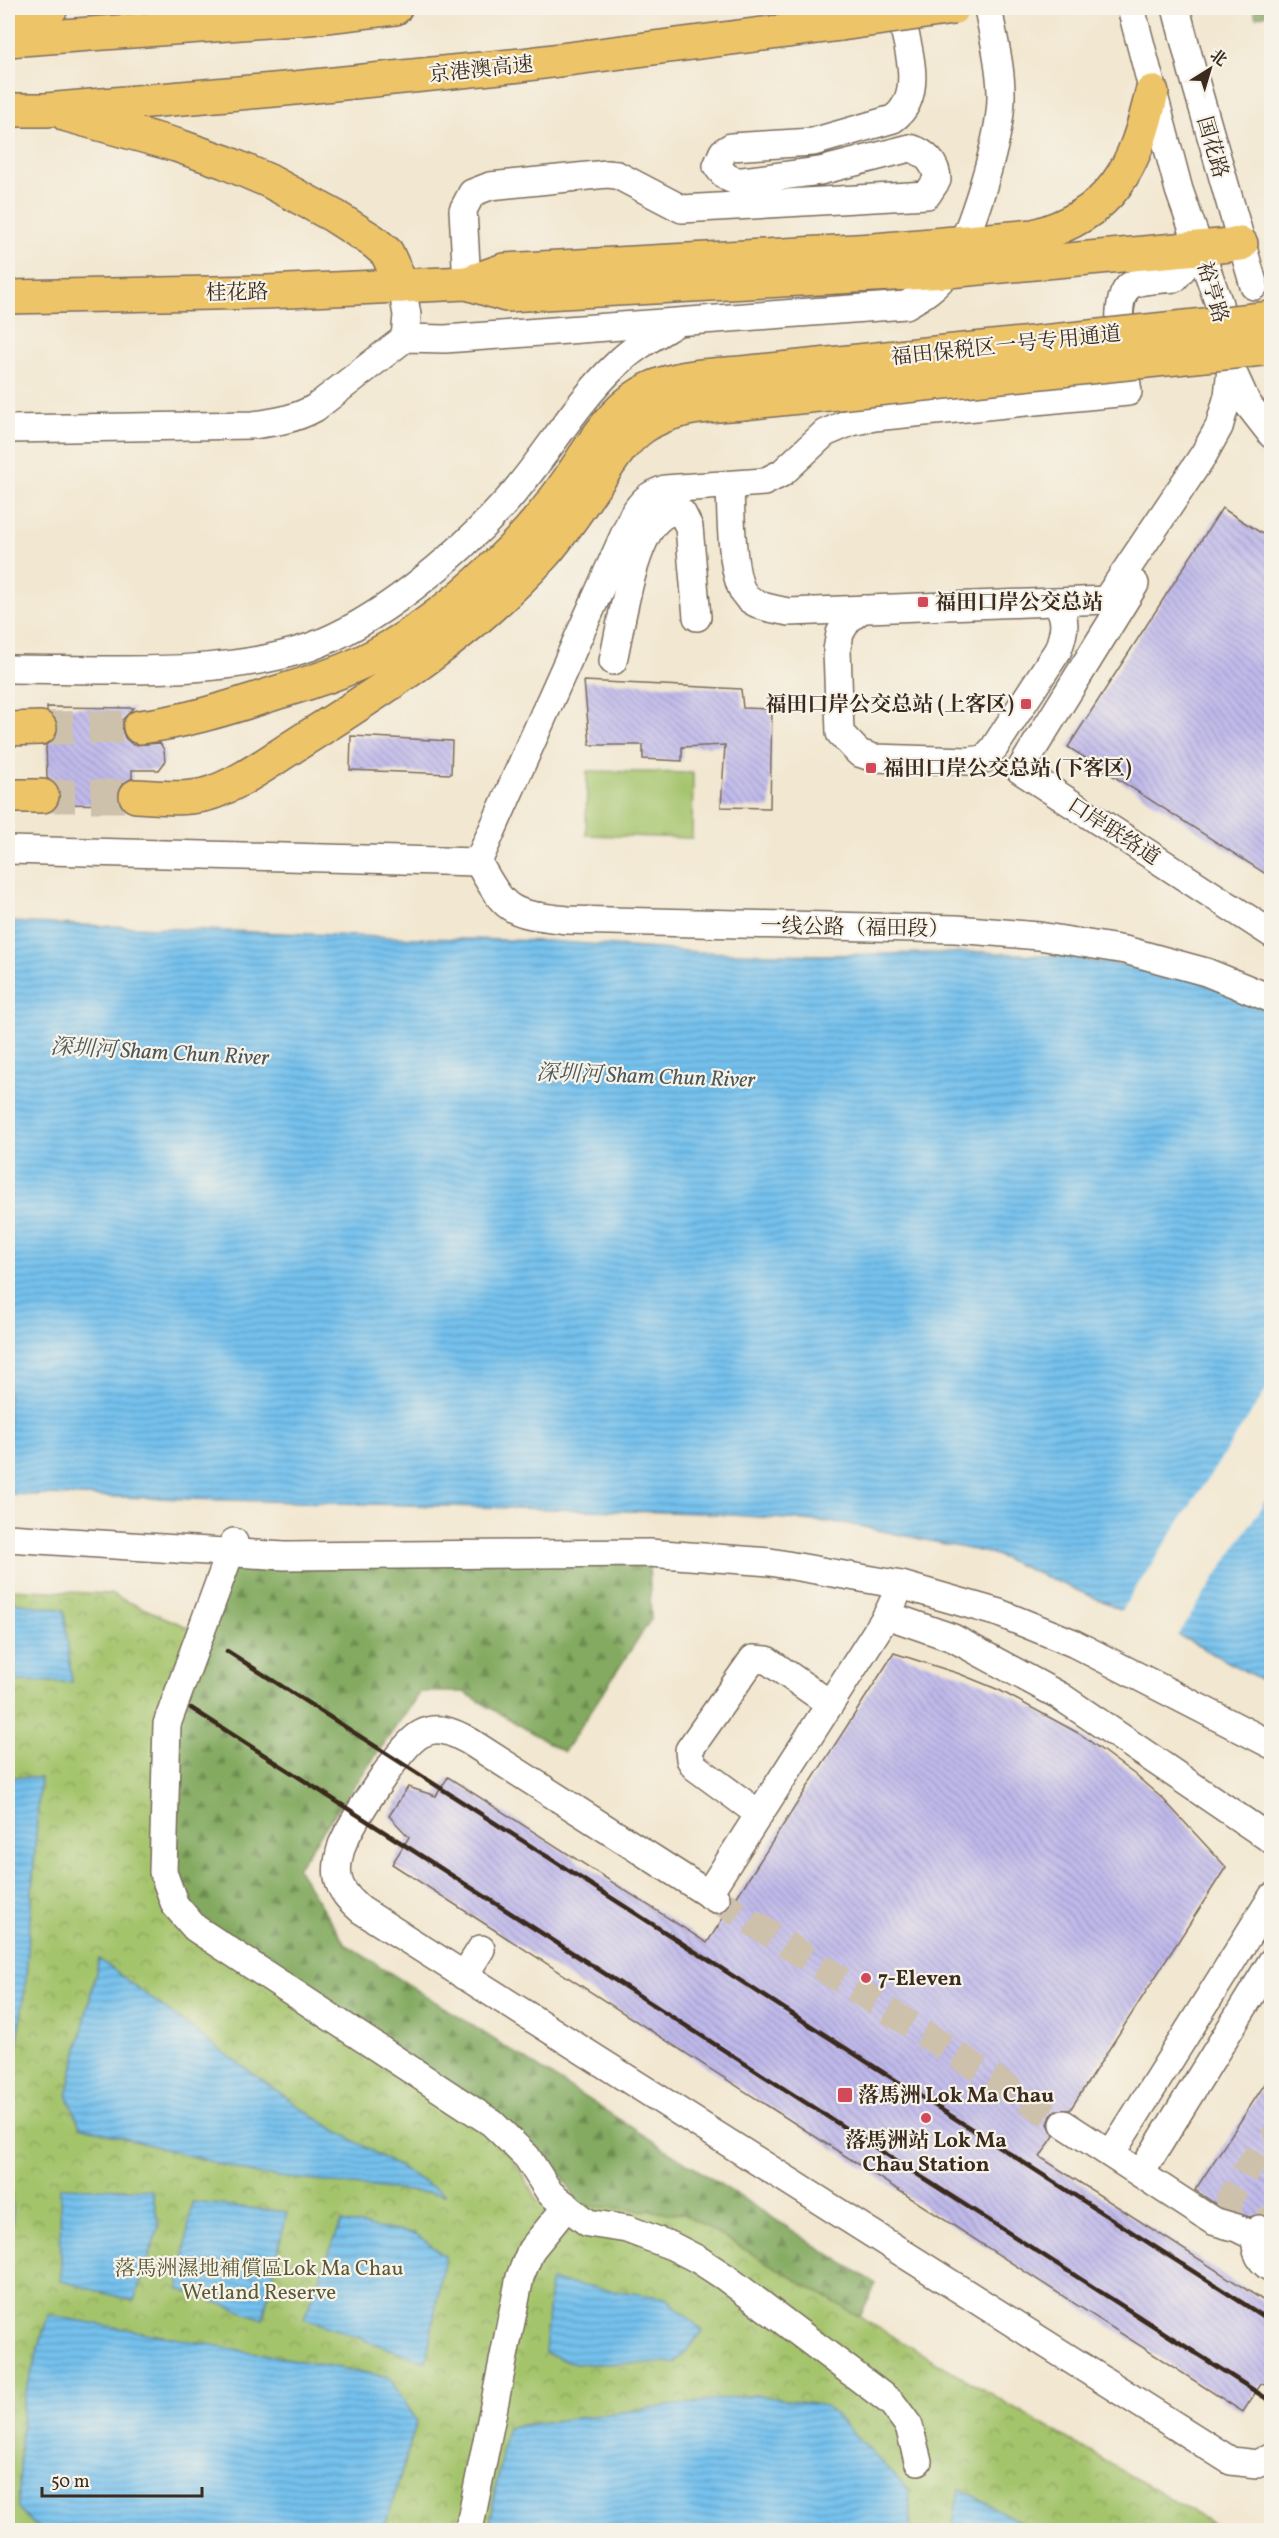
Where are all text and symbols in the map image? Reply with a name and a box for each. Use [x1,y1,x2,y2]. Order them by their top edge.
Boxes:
north arrow [1180,39,1240,99]
text: 北 [1205,45,1231,72]
street label: 京港澳高速 [427,51,535,90]
street label: 国花路 [1189,113,1234,182]
street label: 裕亨路 [1189,258,1234,327]
street label: 桂花路 [205,278,269,309]
street label: 福田保税区一号专用通道 [890,320,1123,373]
place label: 福田口岸公交总站 [935,589,1103,618]
marker: 福田口岸公交总站 [916,595,930,609]
place label: 福田口岸公交总站 (上客区) [765,691,1014,720]
marker: 福田口岸公交总站 (上客区) [1019,697,1033,711]
place label: 福田口岸公交总站 (下客区) [883,755,1132,784]
marker: 福田口岸公交总站 (下客区) [864,761,878,775]
street label: 口岸联络道 [1061,792,1165,873]
street label: 一线公路（福田段） [760,912,950,945]
water label: 深圳河 Sham Chun River [50,1032,271,1075]
water label: 深圳河 Sham Chun River [536,1058,757,1097]
place label: 7-Eleven [878,1965,962,1994]
marker: 7-Eleven [859,1971,873,1985]
place label: 落馬洲 Lok Ma Chau [858,2082,1054,2111]
marker: 落馬洲 Lok Ma Chau [836,2086,854,2104]
marker: 落馬洲站 Lok Ma Chau Station [919,2111,933,2125]
place label: 落馬洲站 Lok Ma Chau Station [845,2127,1007,2180]
park label: 落馬洲濕地補償區Lok Ma Chau Wetland Reserve [114,2255,404,2308]
scale bar [42,2460,202,2498]
text: 50 m [51,2470,90,2495]

